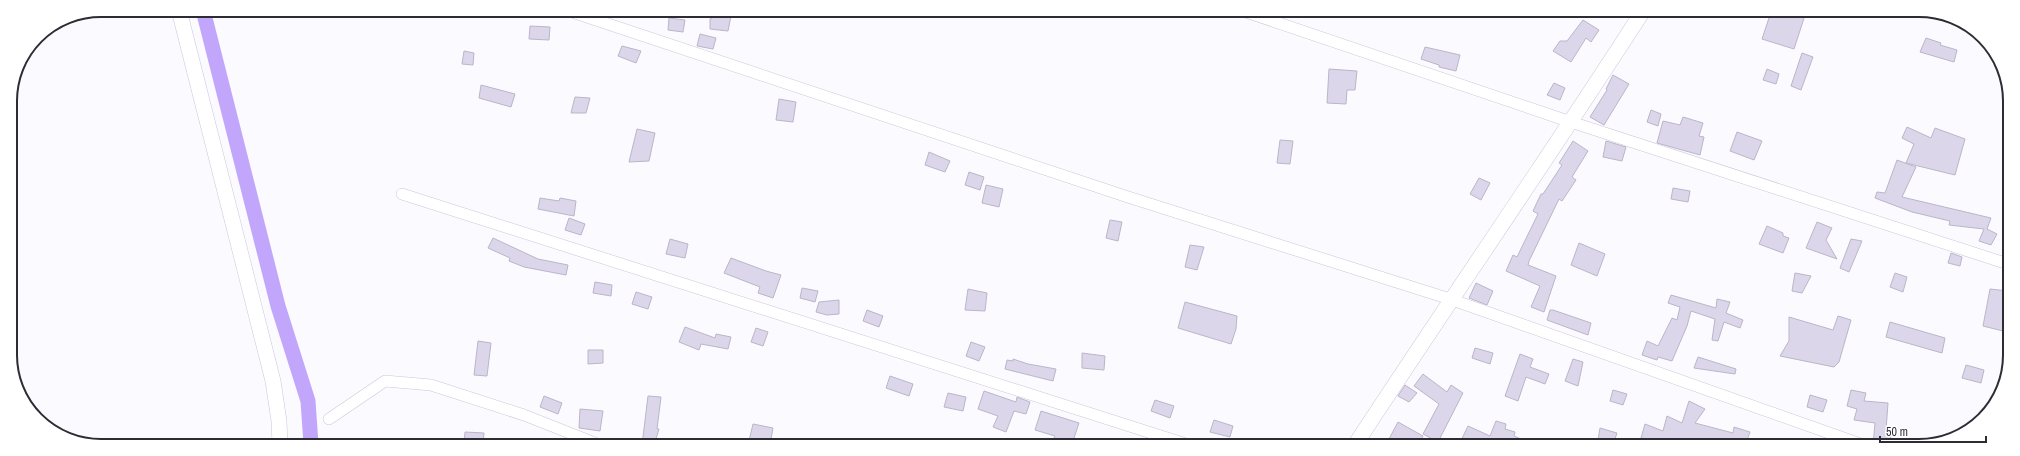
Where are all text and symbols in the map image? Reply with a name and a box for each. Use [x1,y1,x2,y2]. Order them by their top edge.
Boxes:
scale bar [1880,418,1986,444]
text: 50 m [1886,424,1908,440]

